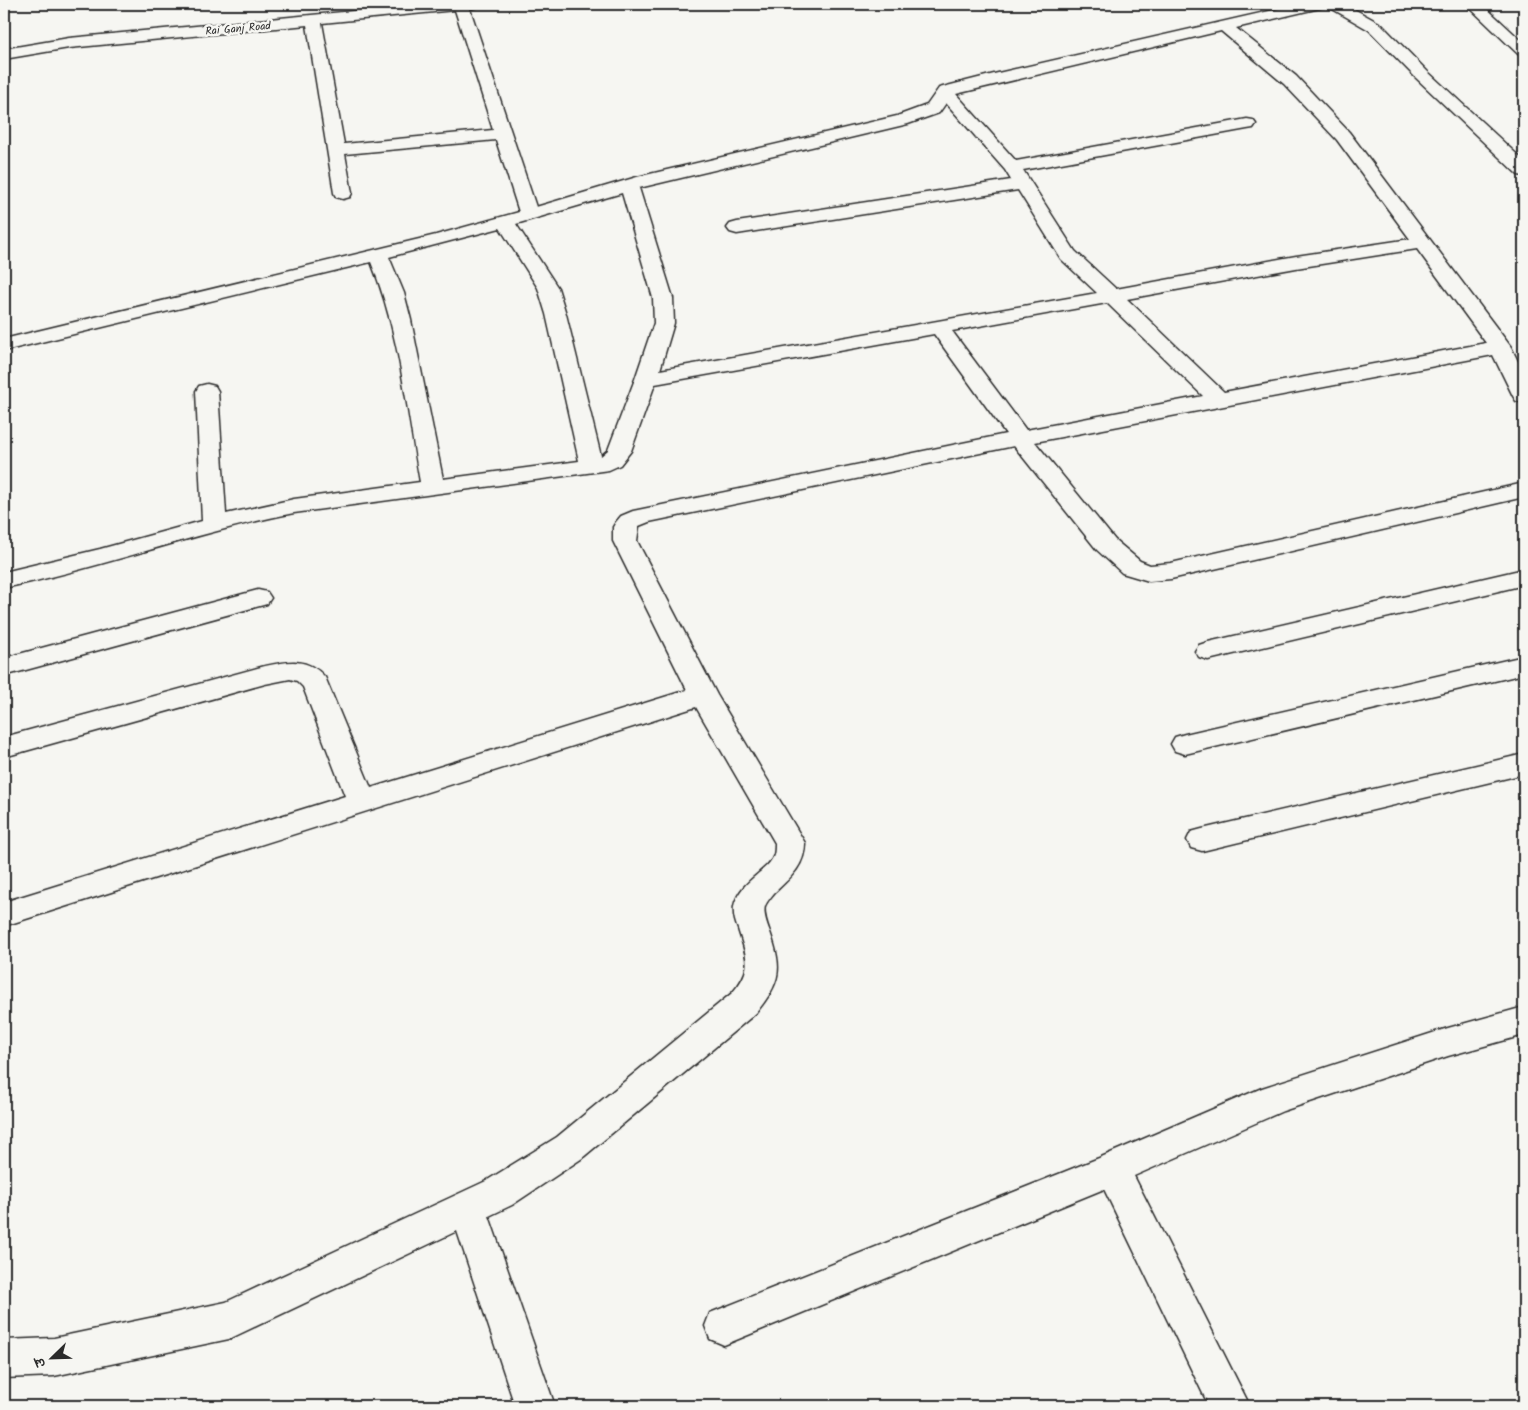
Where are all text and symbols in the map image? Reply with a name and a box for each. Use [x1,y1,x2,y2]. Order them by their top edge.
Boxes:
street label: Rai Ganj Road [205,17,272,41]
north arrow [28,1332,78,1382]
text: उ [28,1351,53,1371]

